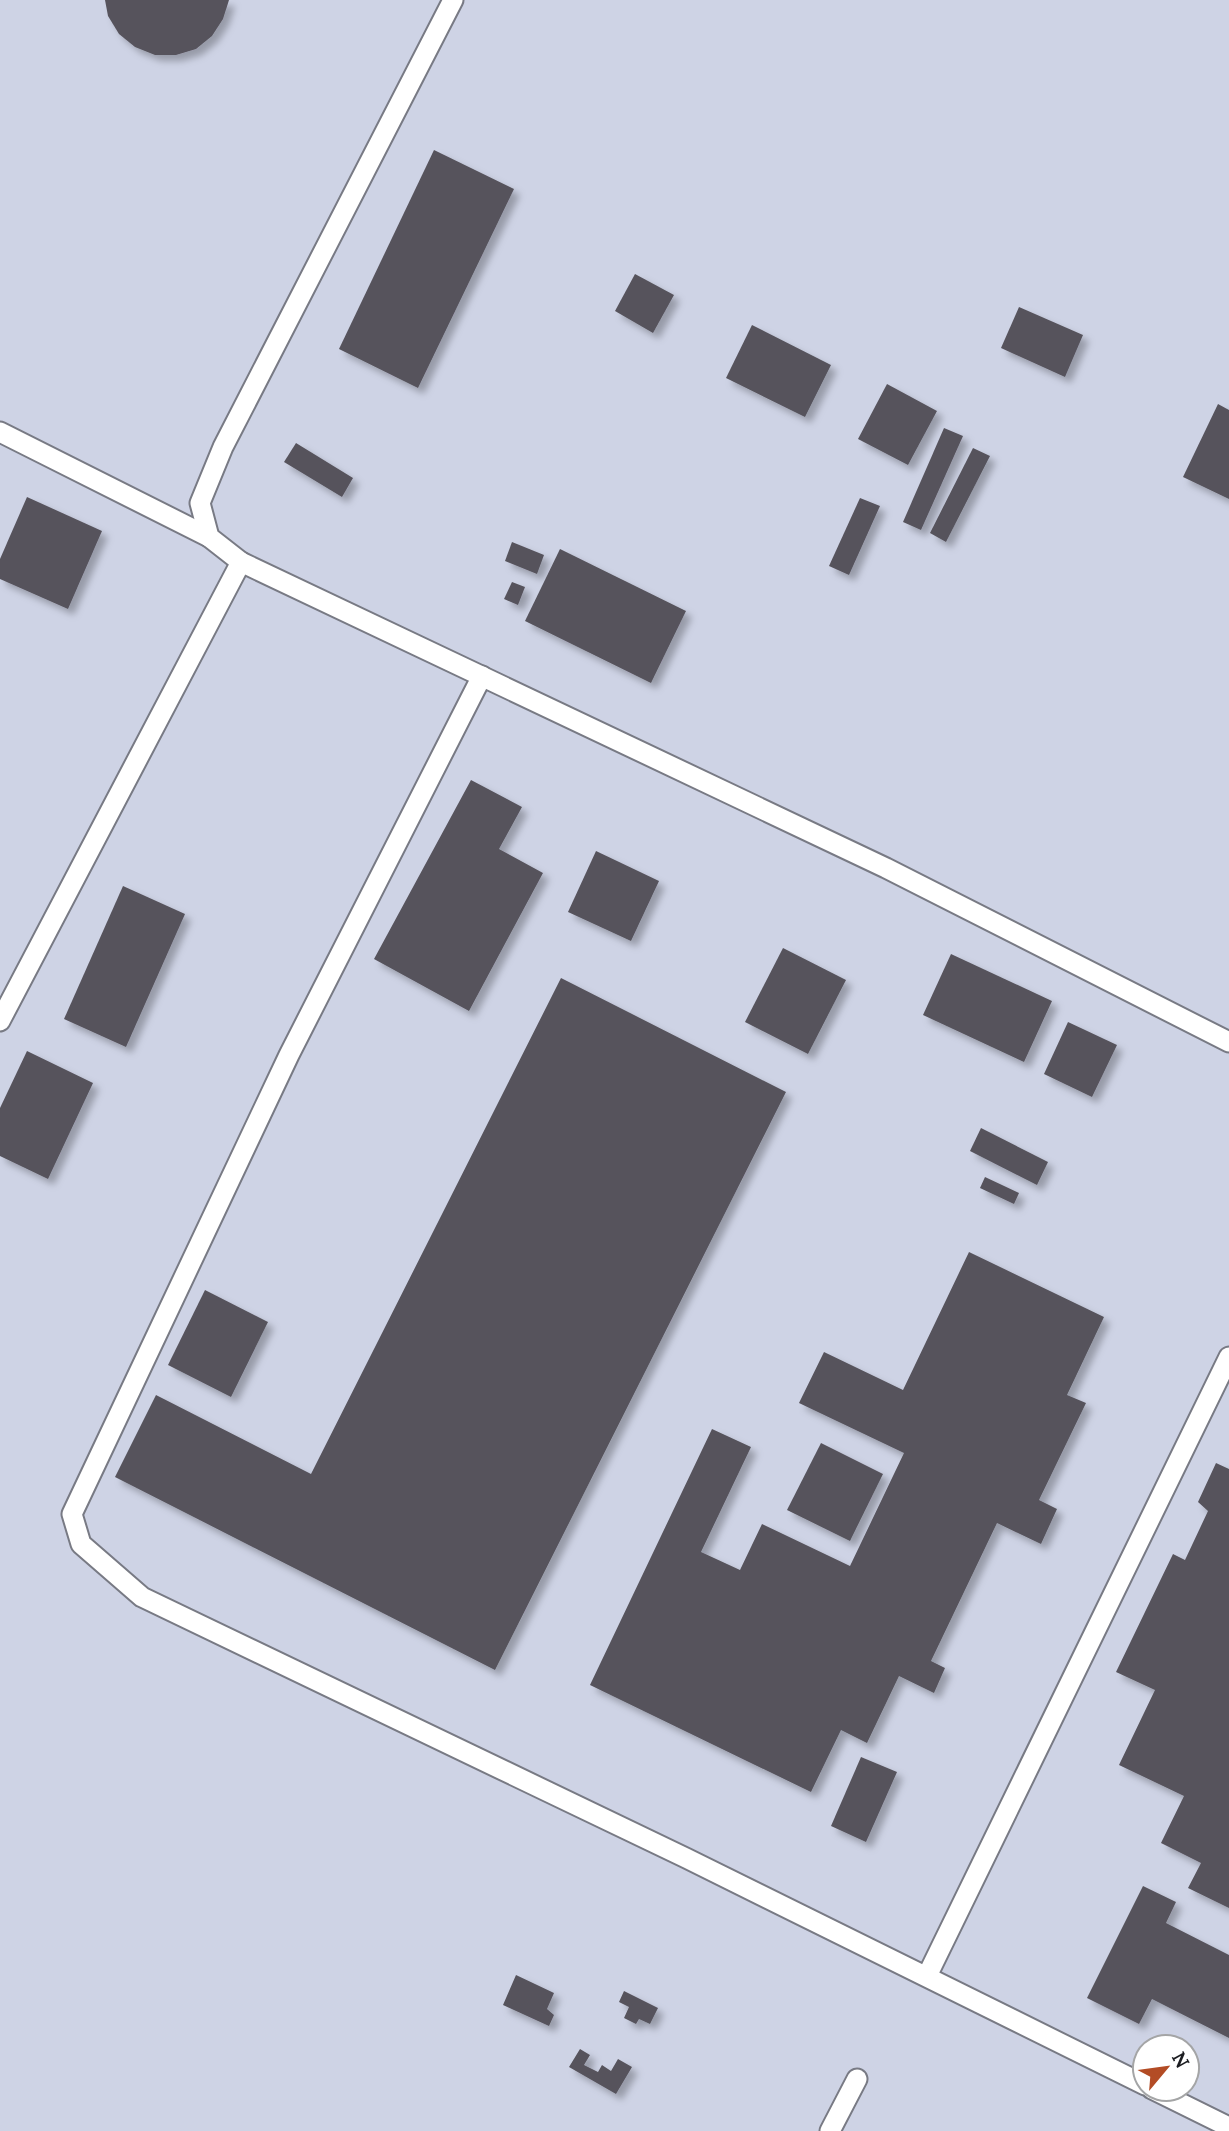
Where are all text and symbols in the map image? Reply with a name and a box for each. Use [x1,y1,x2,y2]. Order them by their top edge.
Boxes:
north arrow [1131,2033,1201,2103]
text: N [1167,2048,1195,2072]

